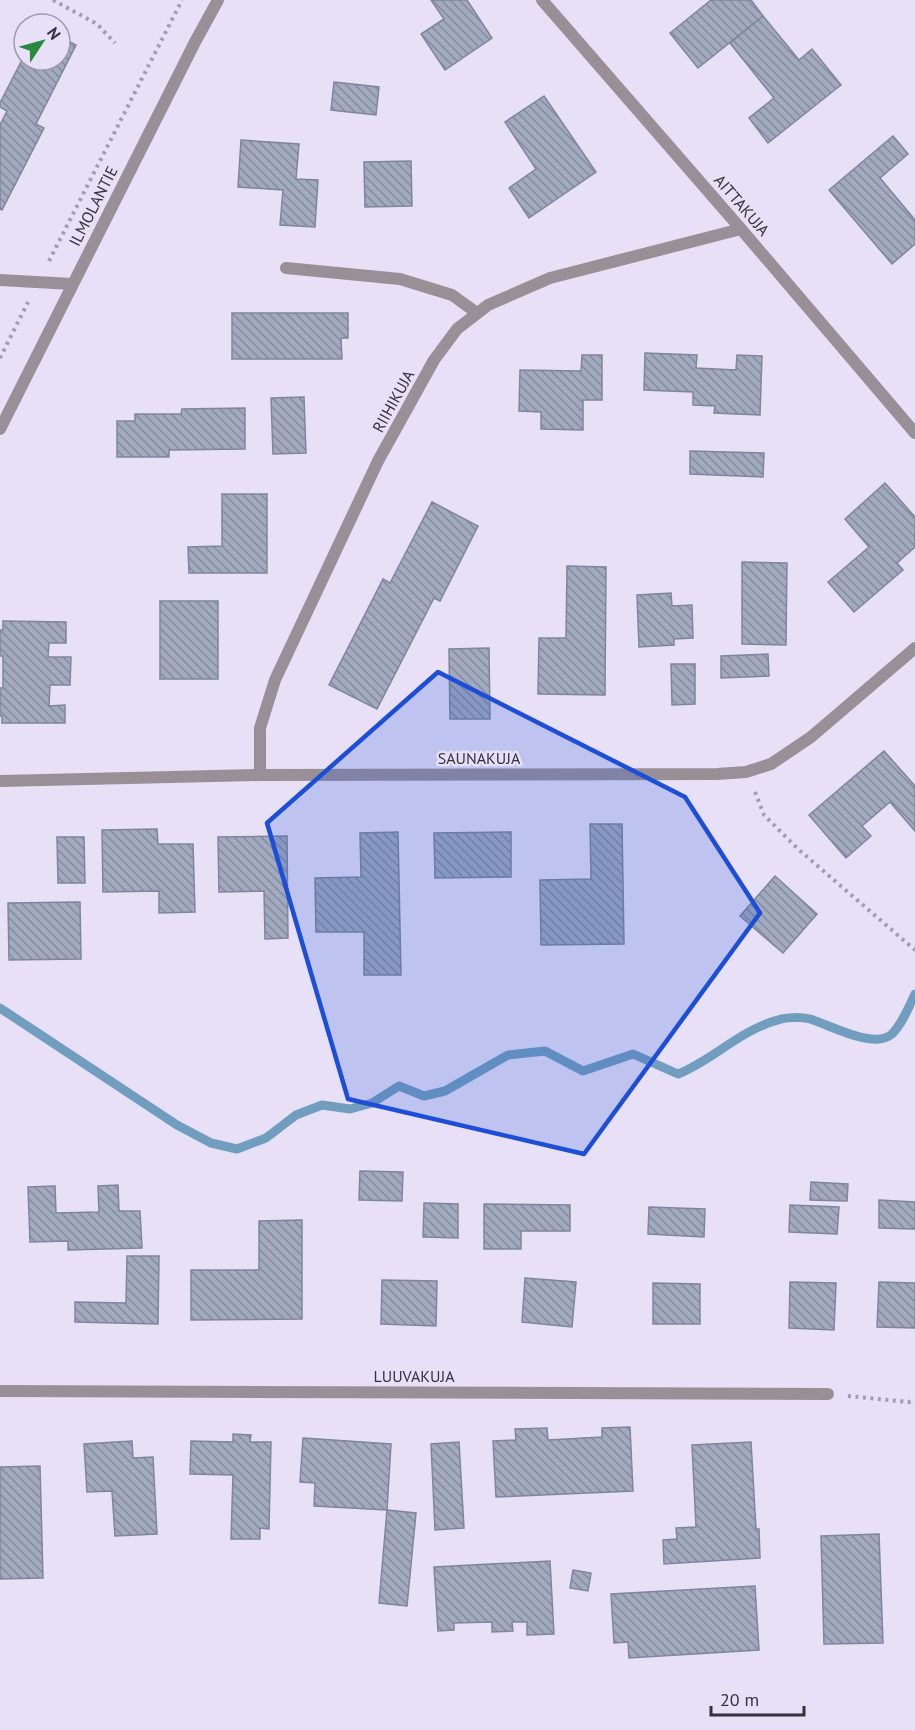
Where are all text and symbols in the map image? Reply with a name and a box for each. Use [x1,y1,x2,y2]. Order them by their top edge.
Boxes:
north arrow [12,12,72,72]
text: N [43,23,65,43]
street label: ILMOLANTIE [64,163,122,249]
street label: AITTAKUJA [710,170,774,240]
street label: RIIHIKUJA [368,366,419,436]
street label: SAUNAKUJA [438,748,521,768]
street label: LUUVAKUJA [373,1366,455,1386]
scale bar [711,1679,804,1717]
text: 20 m [720,1688,759,1711]

